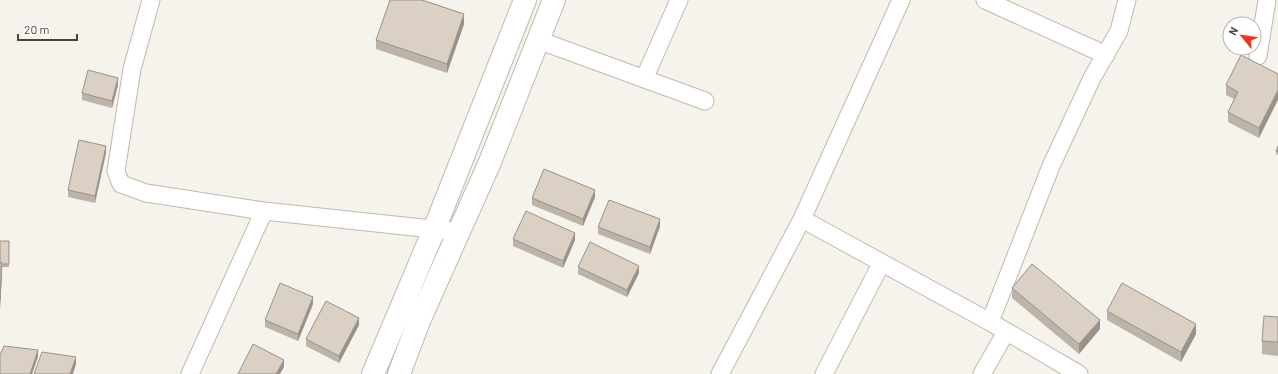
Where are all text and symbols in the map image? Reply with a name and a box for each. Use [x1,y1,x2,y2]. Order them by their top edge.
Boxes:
scale bar [18,16,77,42]
north arrow [1222,16,1262,56]
text: 20 m [24,22,50,36]
text: N [1225,25,1240,37]

